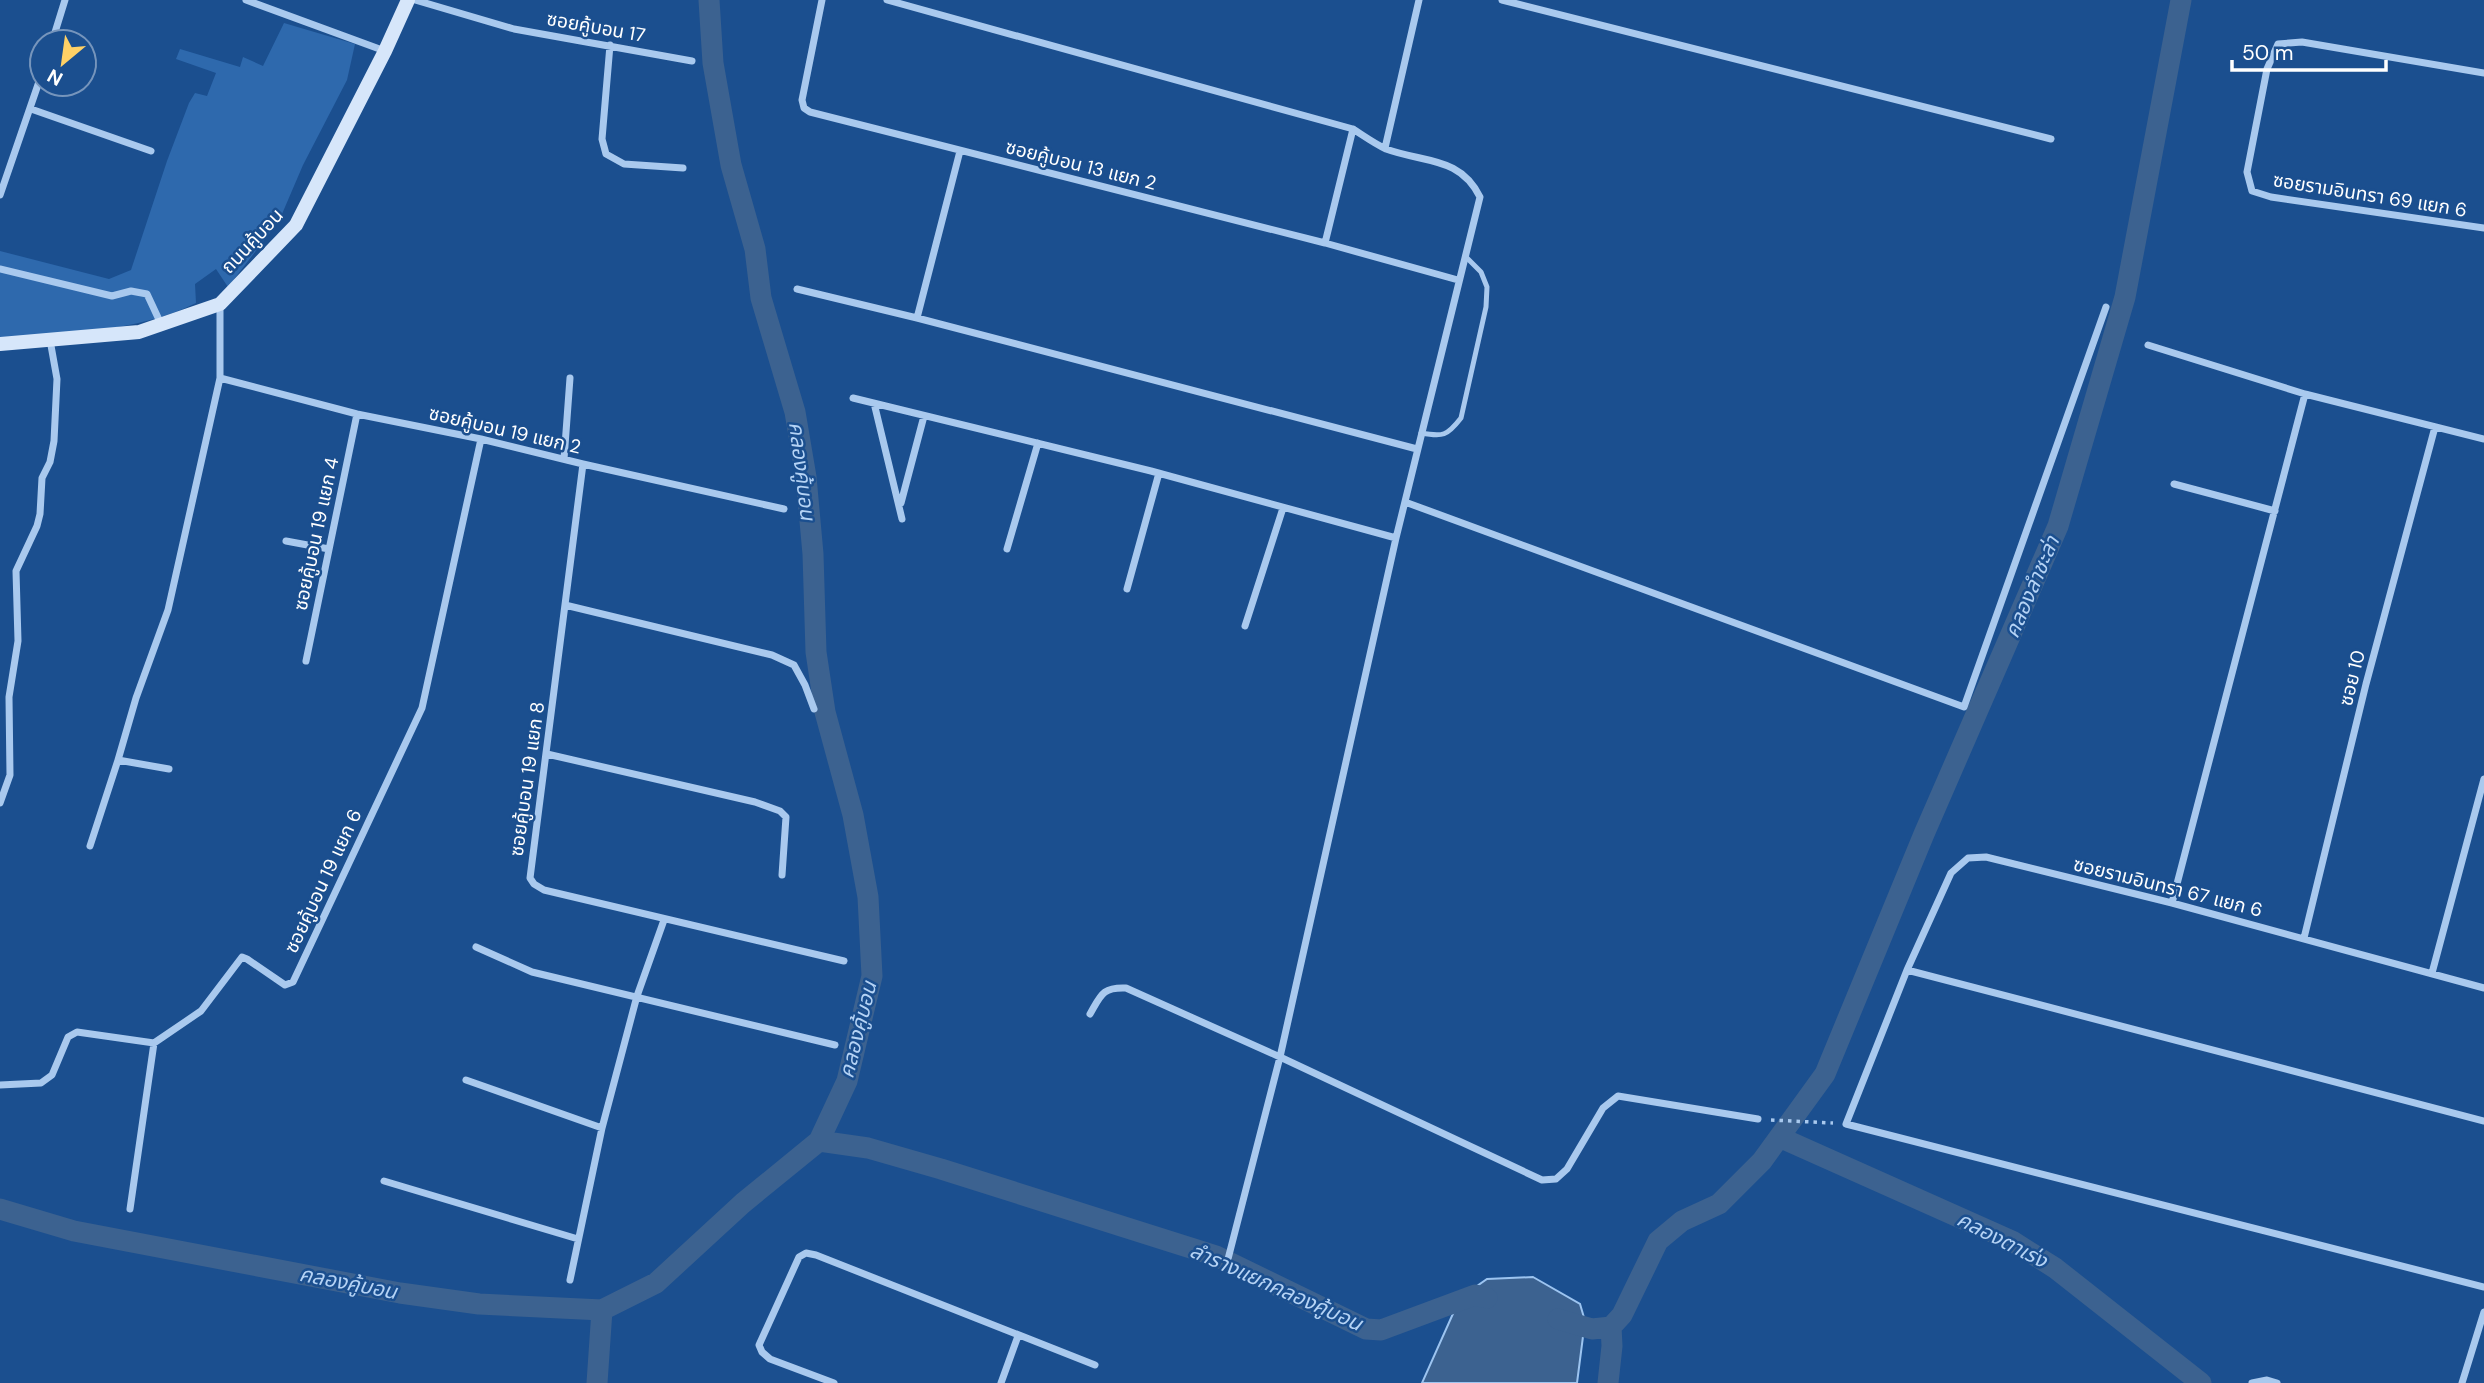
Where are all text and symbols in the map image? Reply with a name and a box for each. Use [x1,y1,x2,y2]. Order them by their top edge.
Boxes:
street label: ซอยคู้บอน 17 [545,6,647,48]
north arrow [28,28,98,98]
scale bar [2232,28,2386,72]
text: 50 m [2242,39,2293,67]
text: N [43,63,67,92]
street label: ซอยคู้บอน 13 แยก 2 [1003,134,1159,196]
street label: ซอยรามอินทรา 69 แยก 6 [2271,167,2469,223]
street label: ถนนคู้บอน [215,203,289,279]
street label: ซอยคู้บอน 19 แยก 2 [427,400,584,460]
water label: คลองคู้บอน [782,420,822,523]
street label: ซอยคู้บอน 19 แยก 4 [288,455,344,613]
water label: คลองลำชะล่า [1998,531,2067,642]
street label: ซอย 10 [2333,647,2371,709]
street label: ซอยคู้บอน 19 แยก 8 [504,700,550,858]
street label: ซอยคู้บอน 19 แยก 6 [279,805,367,957]
street label: ซอยรามอินทรา 67 แยก 6 [2071,851,2265,923]
water label: คลองคู้บอน [832,978,884,1081]
water label: คลองตาเร่ง [1952,1205,2053,1275]
water label: ลำรางแยกคลองคู้บอน [1185,1236,1368,1338]
water label: คลองคู้บอน [297,1260,400,1306]

